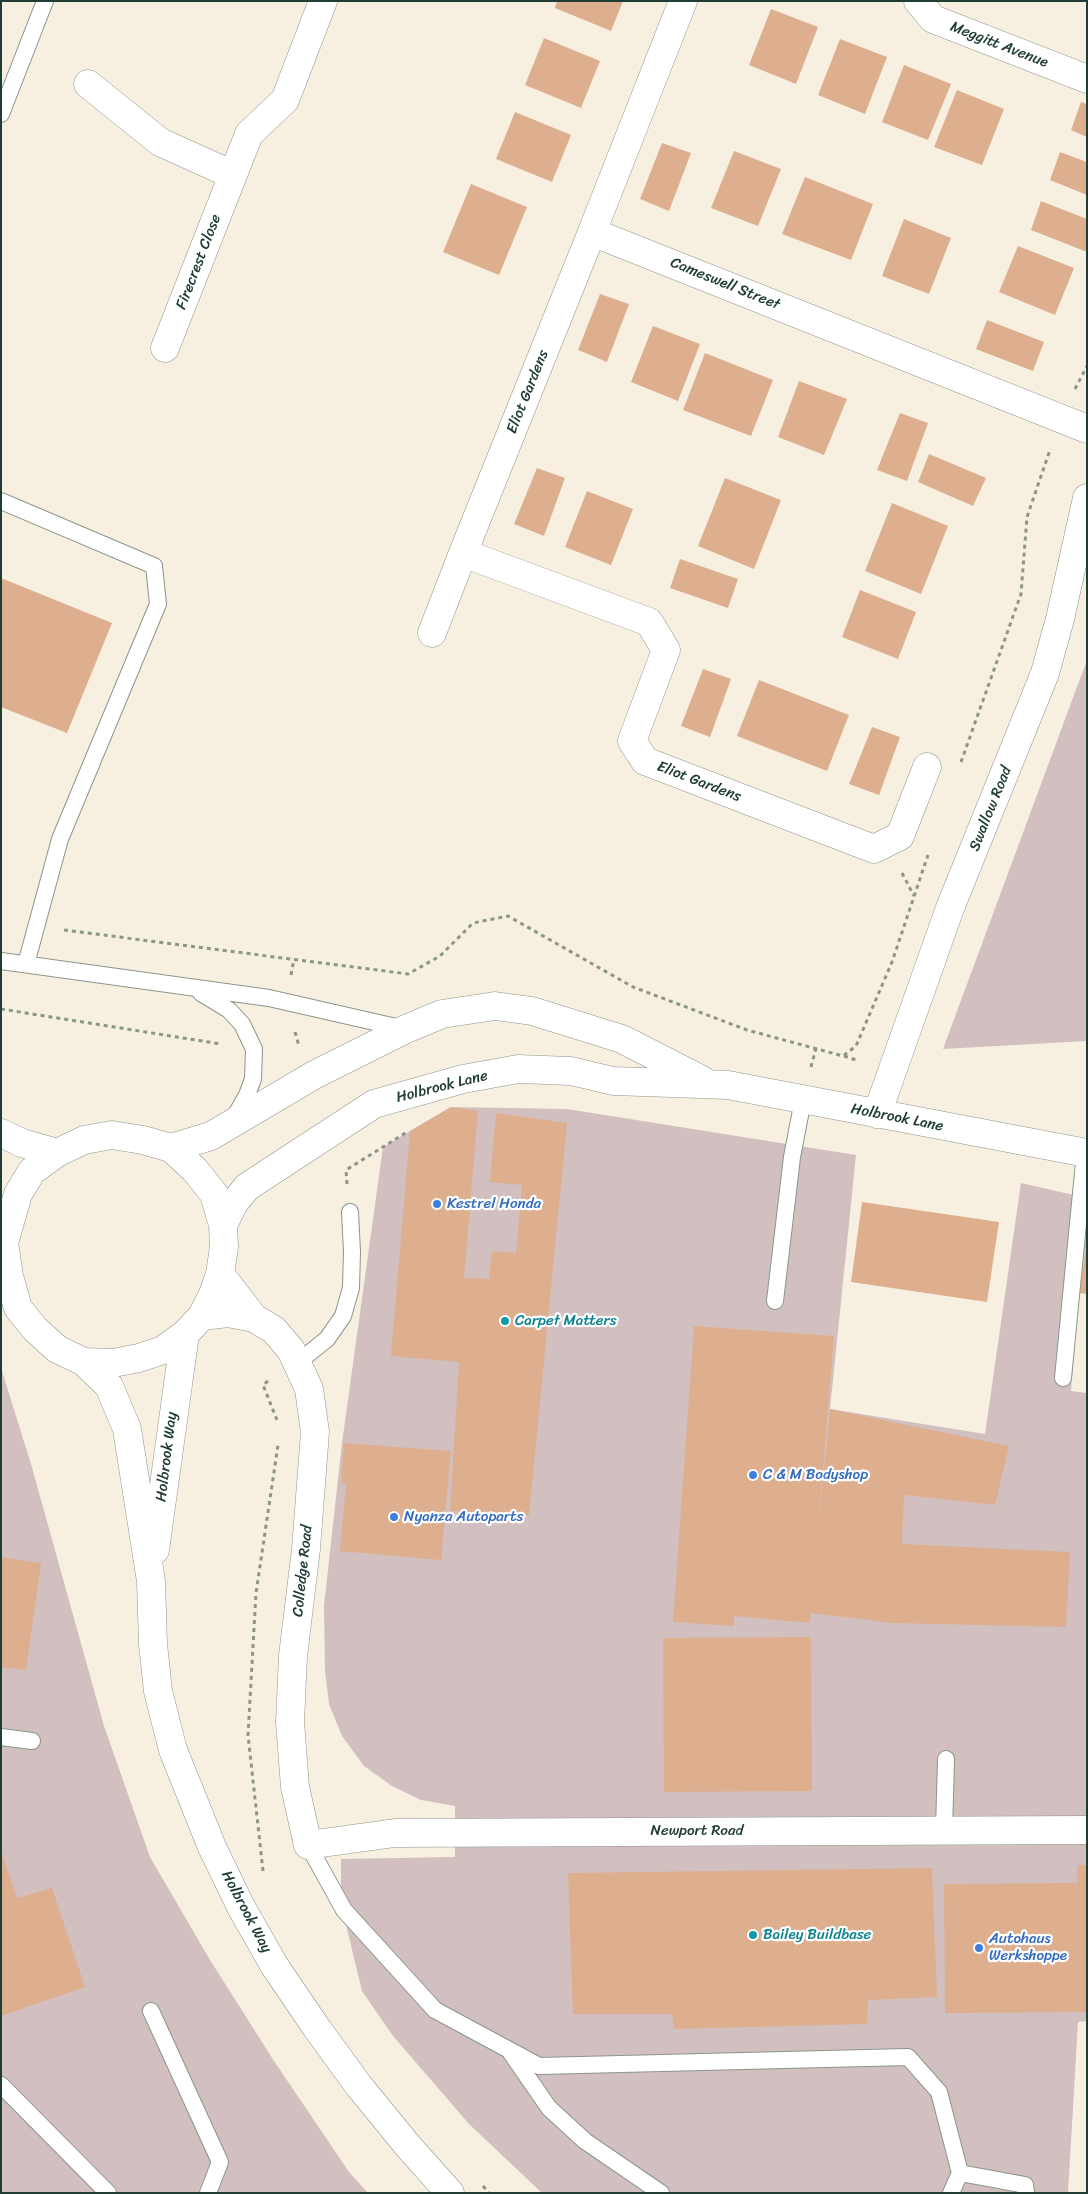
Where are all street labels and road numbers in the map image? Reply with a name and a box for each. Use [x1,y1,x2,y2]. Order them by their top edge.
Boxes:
street label: Meggitt Avenue [948,18,1050,72]
street label: Firecrest Close [173,212,225,312]
street label: Cameswell Street [668,254,782,314]
street label: Eliot Gardens [503,348,553,436]
street label: Eliot Gardens [654,758,744,806]
street label: Swallow Road [966,764,1016,854]
street label: Holbrook Lane [394,1067,490,1107]
street label: Holbrook Lane [849,1100,945,1136]
street label: Holbrook Way [153,1411,181,1503]
street label: Colledge Road [289,1524,317,1618]
street label: Newport Road [651,1822,743,1840]
street label: Holbrook Way [217,1868,275,1956]

